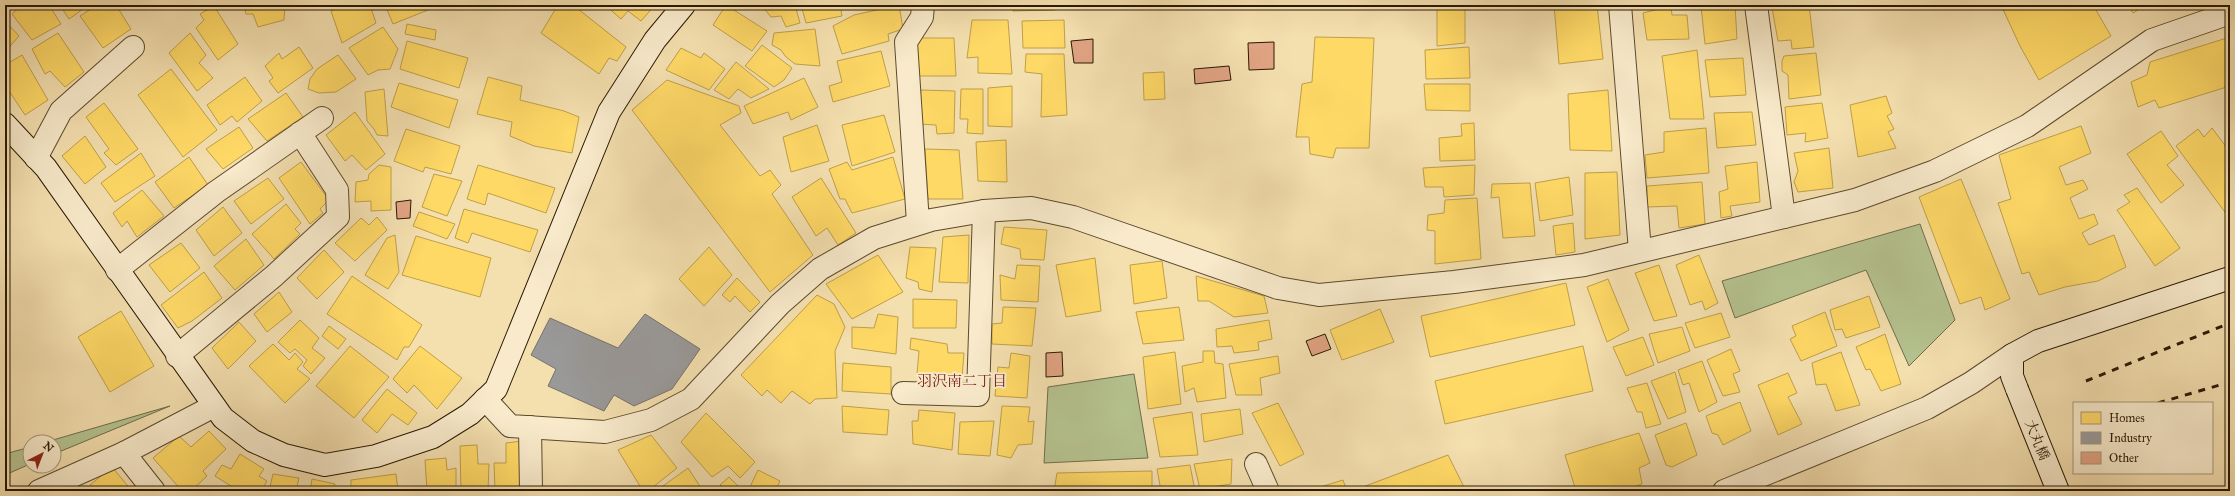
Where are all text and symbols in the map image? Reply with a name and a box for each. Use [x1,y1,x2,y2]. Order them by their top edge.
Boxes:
district label: 羽沢南二丁目 [917,372,1007,390]
legend [2073,402,2213,474]
text: Homes [2109,411,2145,425]
street label: 大丸橋 [2021,417,2053,463]
text: Industry [2109,431,2152,445]
north arrow [22,434,62,474]
text: N [41,439,57,455]
text: Other [2109,451,2139,465]

